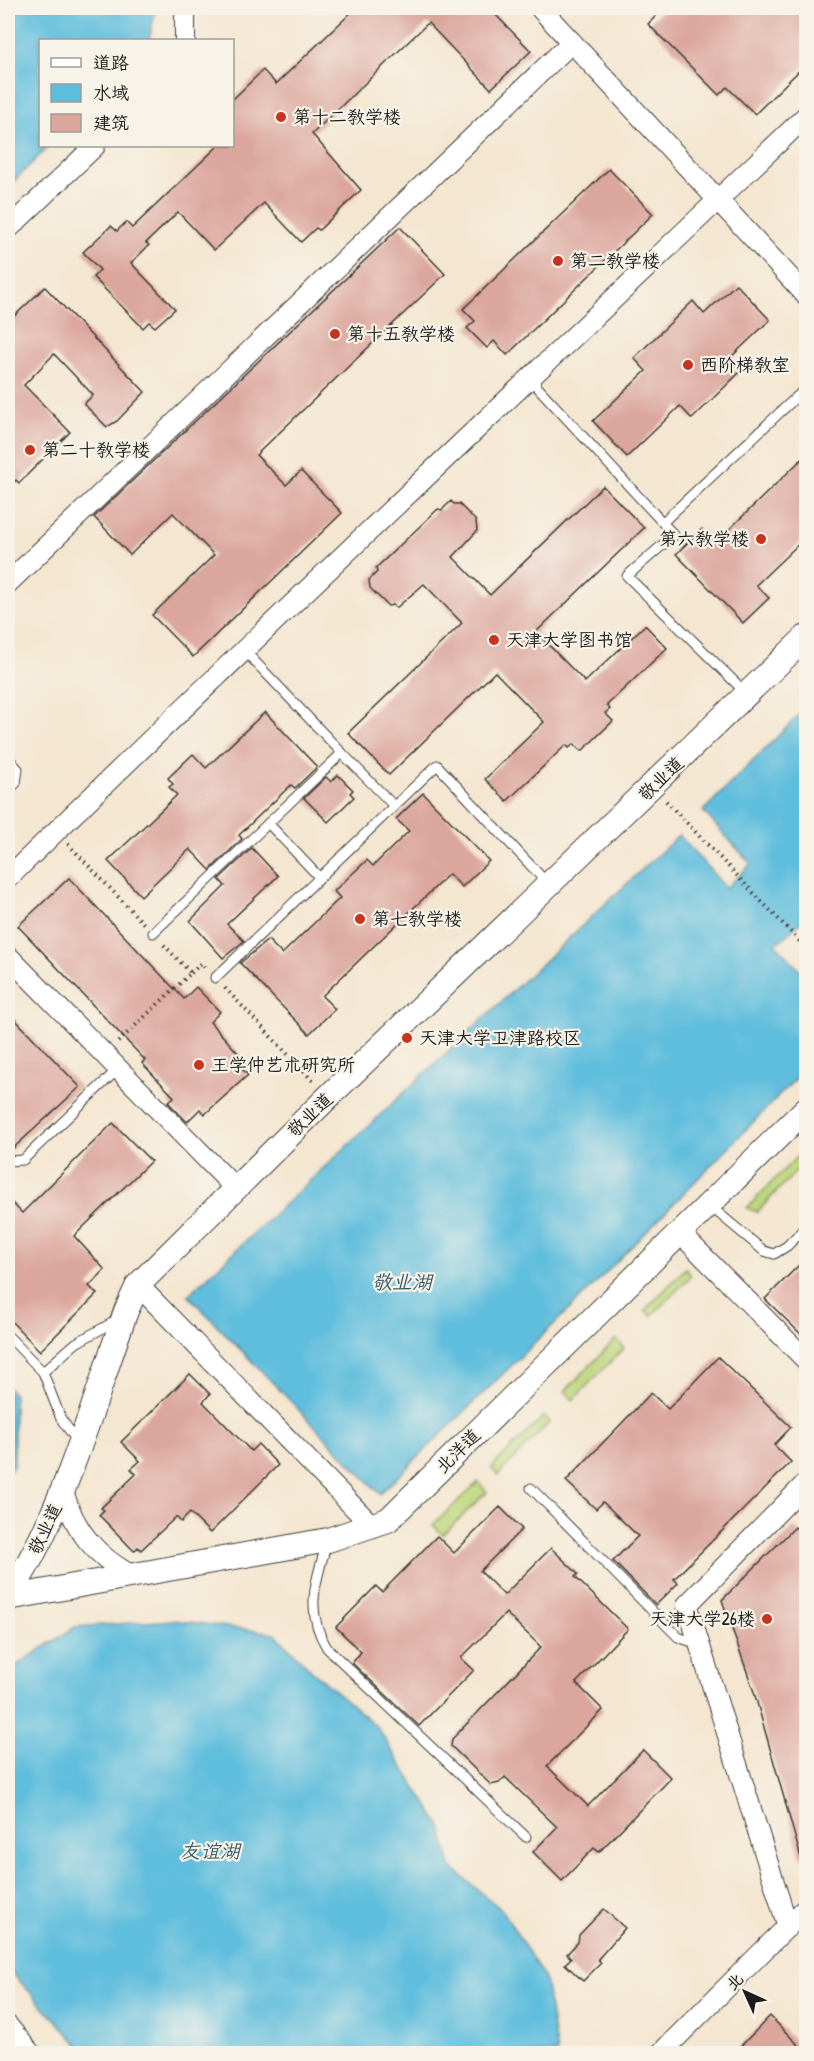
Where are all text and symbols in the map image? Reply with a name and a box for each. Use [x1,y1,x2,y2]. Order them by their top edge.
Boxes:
legend [39,39,234,147]
text: 道路 [93,50,129,75]
text: 水域 [93,80,129,105]
place label: 第十二教学楼 [293,104,401,129]
text: 建筑 [93,110,129,135]
marker: 第十二教学楼 [274,110,288,124]
place label: 第二教学楼 [570,248,660,273]
marker: 第二教学楼 [551,254,565,268]
place label: 第十五教学楼 [347,321,455,346]
marker: 第十五教学楼 [328,327,342,341]
place label: 西阶梯教室 [700,352,790,377]
marker: 西阶梯教室 [681,358,695,372]
place label: 第二十教学楼 [42,437,150,462]
marker: 第二十教学楼 [23,443,37,457]
place label: 第六教学楼 [659,526,749,551]
marker: 第六教学楼 [754,532,768,546]
place label: 天津大学图书馆 [506,627,632,652]
marker: 天津大学图书馆 [487,633,501,647]
street label: 敬业道 [633,751,689,806]
place label: 第七教学楼 [372,906,462,931]
marker: 第七教学楼 [353,912,367,926]
place label: 天津大学卫津路校区 [419,1025,581,1050]
marker: 天津大学卫津路校区 [400,1031,414,1045]
place label: 王学仲艺术研究所 [211,1052,355,1077]
marker: 王学仲艺术研究所 [192,1058,206,1072]
street label: 敬业道 [282,1087,338,1142]
water label: 敬业湖 [372,1268,434,1295]
street label: 北洋道 [430,1423,486,1479]
street label: 敬业道 [22,1499,67,1559]
place label: 天津大学26楼 [649,1606,755,1631]
marker: 天津大学26楼 [760,1612,774,1626]
water label: 友谊湖 [180,1837,242,1864]
north arrow [715,1962,775,2022]
text: 北 [721,1968,748,1995]

